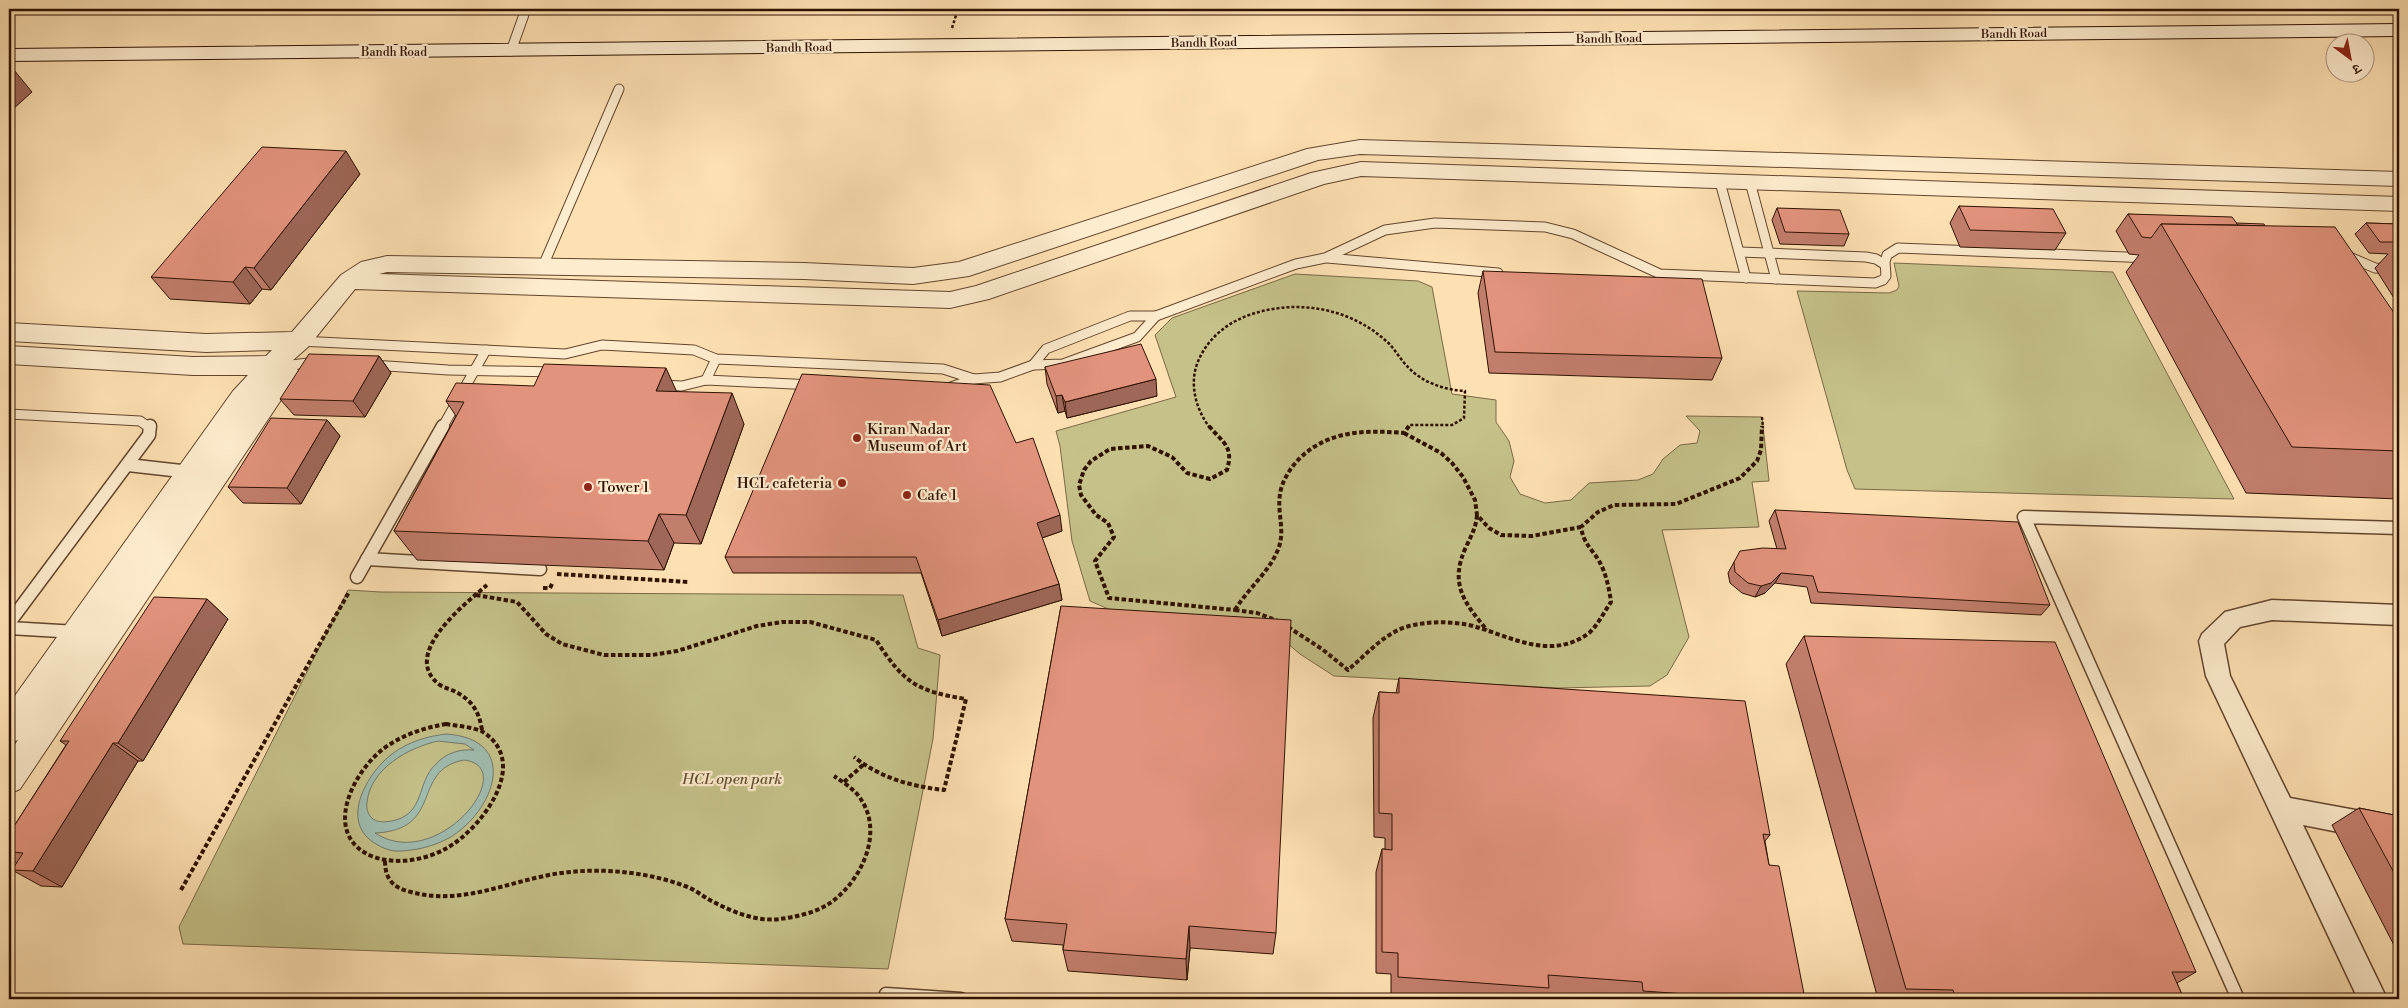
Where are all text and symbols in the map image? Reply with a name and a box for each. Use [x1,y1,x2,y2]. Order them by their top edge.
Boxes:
street label: Bandh Road [1980,26,2047,42]
street label: Bandh Road [1575,31,1642,47]
north arrow [2326,32,2376,82]
street label: Bandh Road [1170,35,1237,51]
street label: Bandh Road [765,40,832,56]
street label: Bandh Road [360,45,427,60]
text: उ [2348,58,2365,78]
place label: Kiran Nadar Museum of Art [867,420,968,456]
marker: Kiran Nadar Museum of Art [851,432,863,444]
place label: HCL cafeteria [737,474,832,493]
marker: HCL cafeteria [836,477,848,489]
place label: Tower 1 [598,478,650,497]
marker: Tower 1 [582,481,594,493]
place label: Cafe 1 [917,486,958,505]
marker: Cafe 1 [901,489,913,501]
park label: HCL open park [681,770,782,789]

